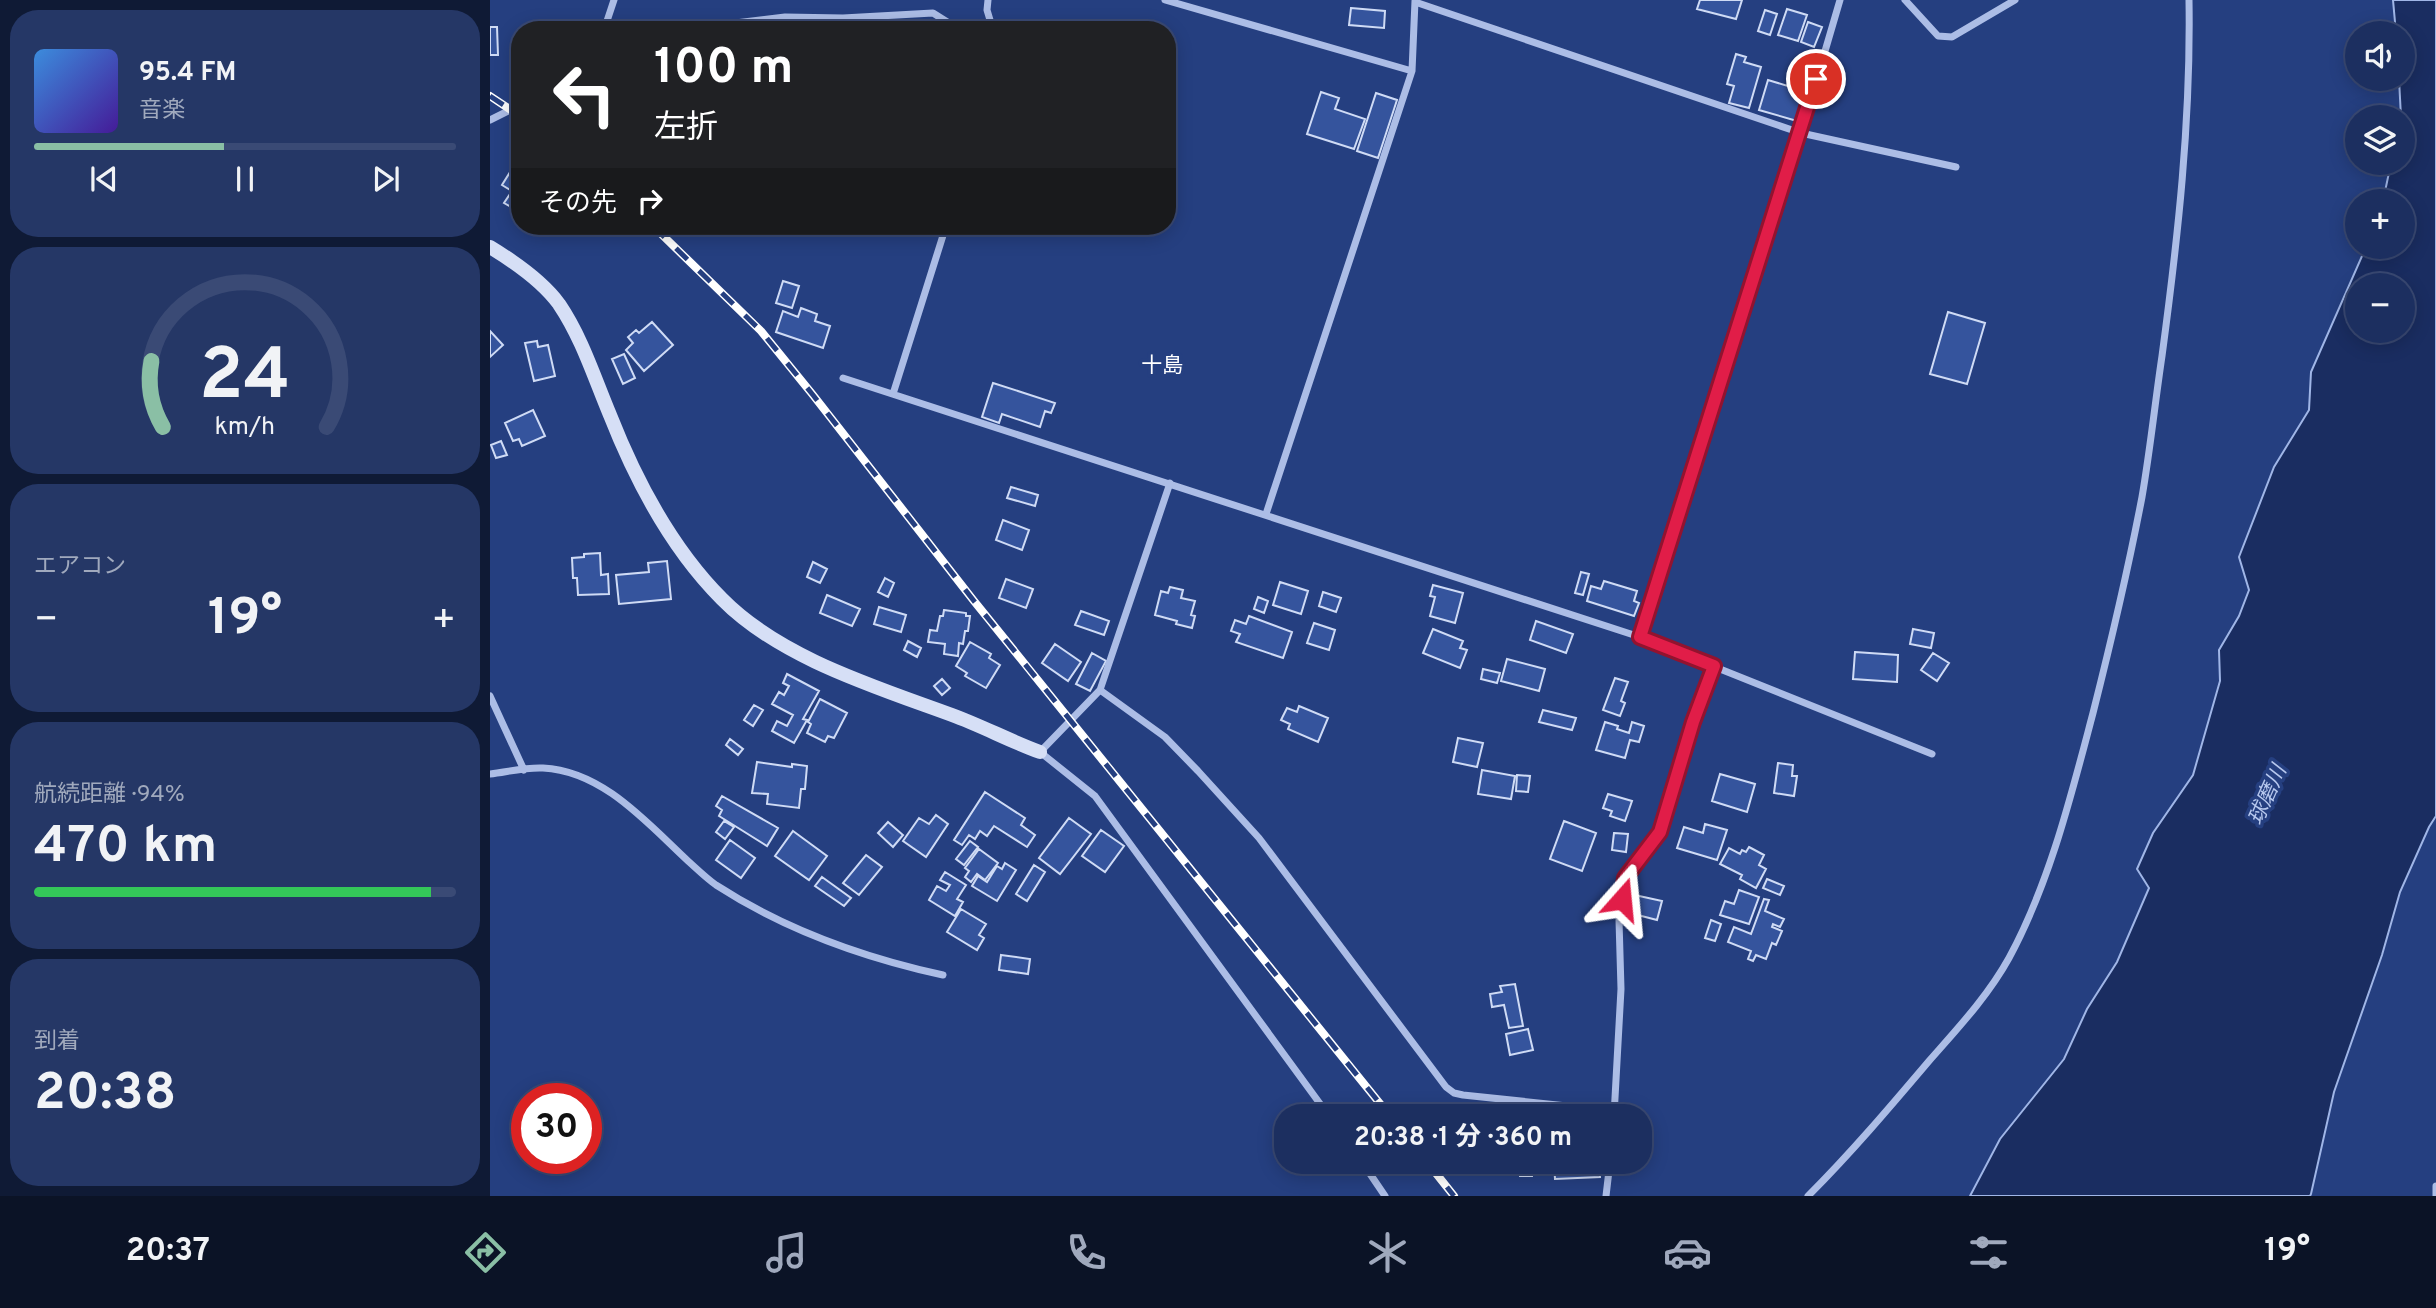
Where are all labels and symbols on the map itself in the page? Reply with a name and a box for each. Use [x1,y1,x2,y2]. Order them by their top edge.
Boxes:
pin [1786,49,1846,109]
district label: 十島 [1141,353,1183,380]
water label: 球磨川 [2243,760,2294,830]
position arrow [1585,862,1659,936]
speed limit sign: 30 [511,1083,602,1174]

